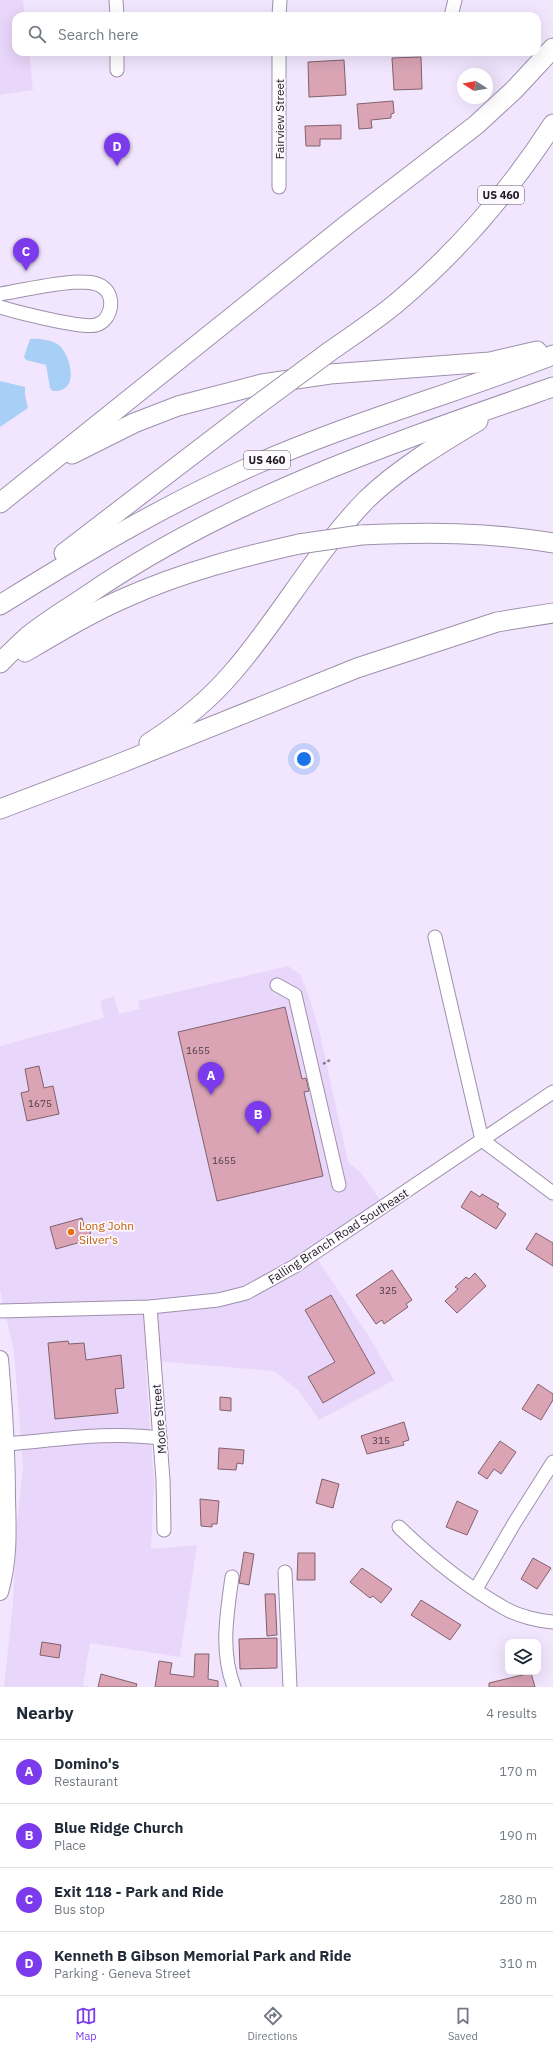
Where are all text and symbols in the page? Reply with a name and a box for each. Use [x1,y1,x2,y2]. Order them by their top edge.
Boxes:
search box [12,12,541,56]
icon: search [26,23,48,45]
text: Search here [58,25,138,44]
north arrow [457,68,493,104]
street label: Fairview Street [272,79,287,159]
pin: D [104,133,130,166]
road number: US 460 [478,186,524,204]
pin: C [13,238,39,271]
road number: US 460 [244,451,290,469]
your location [294,749,314,769]
house number: 1655 [186,1044,210,1057]
pin: A [198,1062,224,1095]
house number: 1675 [28,1097,52,1110]
pin: B [245,1101,271,1134]
house number: 1655 [212,1154,236,1167]
street label: Falling Branch Road Southeast [265,1185,411,1287]
place label: Long John Silver's [79,1218,134,1247]
marker: Long John Silver's [66,1227,76,1237]
house number: 325 [379,1284,397,1297]
street label: Moore Street [148,1384,170,1454]
house number: 315 [372,1434,390,1447]
map controls [505,1639,541,1675]
button: layers [505,1639,541,1675]
text: Nearby [16,1702,74,1724]
text: 4 results [486,1705,537,1722]
text: Domino's [54,1754,119,1773]
text: A [25,1763,33,1780]
text: 170 m [499,1763,537,1780]
text: Restaurant [54,1773,118,1790]
text: Blue Ridge Church [54,1818,183,1837]
text: B [25,1827,33,1844]
text: 190 m [499,1827,537,1844]
text: Place [54,1837,86,1854]
text: Exit 118 - Park and Ride [54,1882,224,1901]
text: C [25,1891,33,1908]
text: 280 m [499,1891,537,1908]
text: Bus stop [54,1901,105,1918]
text: Kenneth B Gibson Memorial Park and Ride [54,1946,351,1965]
text: D [24,1955,34,1972]
text: 310 m [499,1955,537,1972]
text: Parking · Geneva Street [54,1965,191,1982]
tab: Map [75,2005,97,2043]
tab: Directions [247,2005,298,2043]
tab: Saved [448,2005,478,2043]

